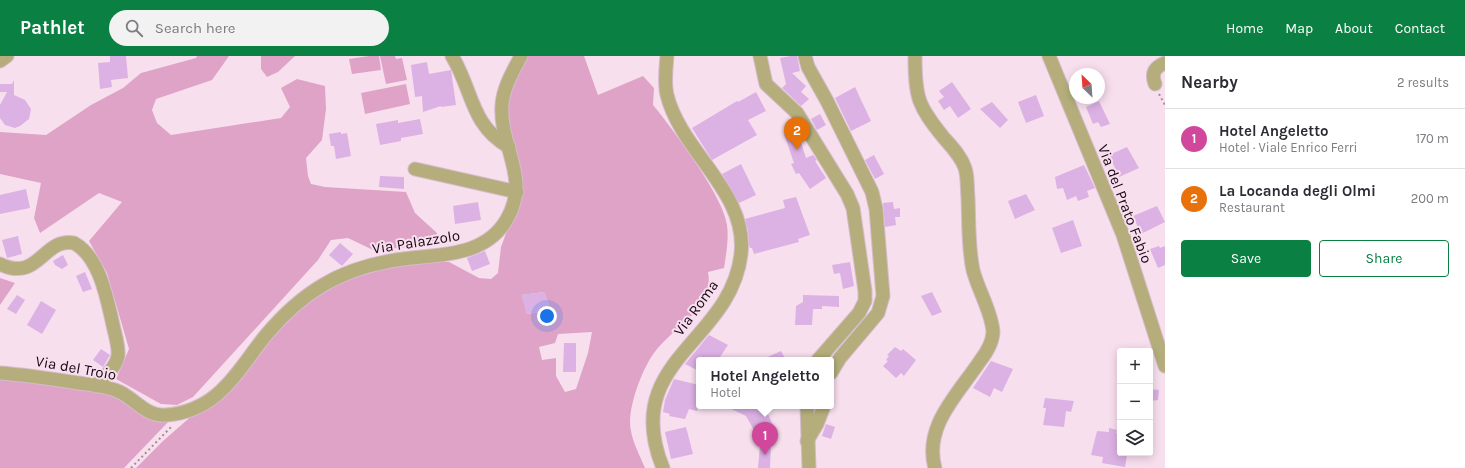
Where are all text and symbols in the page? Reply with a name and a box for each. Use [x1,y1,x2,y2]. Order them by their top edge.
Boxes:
search box [109,10,389,46]
text: Pathlet [20,17,85,39]
icon: search [123,17,145,39]
text: Search here [155,19,236,37]
text: Home [1226,20,1263,37]
text: Map [1285,20,1313,37]
text: About [1335,20,1373,37]
text: Contact [1395,20,1445,37]
north arrow [1069,68,1105,104]
text: Nearby [1181,72,1238,92]
text: 2 results [1397,75,1449,90]
pin: 2 [784,117,810,150]
text: Hotel Angeletto [1219,122,1329,140]
text: 1 [1192,131,1196,146]
text: 170 m [1416,131,1449,146]
text: Hotel · Viale Enrico Ferri [1219,140,1357,155]
street label: Via del Prato Fabio [1094,142,1156,266]
text: La Locanda degli Olmi [1219,182,1376,200]
text: 2 [1190,191,1198,206]
text: 200 m [1411,191,1449,206]
text: Restaurant [1219,200,1285,215]
street label: Via Palazzolo [371,226,461,258]
button: Save [1181,240,1311,277]
button: Share [1319,240,1449,277]
street label: Via Roma [670,277,722,339]
your location [537,306,557,326]
map controls [1117,348,1153,456]
button: + [1117,348,1153,384]
street label: Via del Troio [34,352,118,384]
popup [696,357,834,409]
text: Hotel Angeletto [710,367,820,385]
button: − [1117,384,1153,420]
text: Hotel [710,385,741,400]
button: layers [1117,420,1153,456]
pin: 1 [752,422,778,455]

